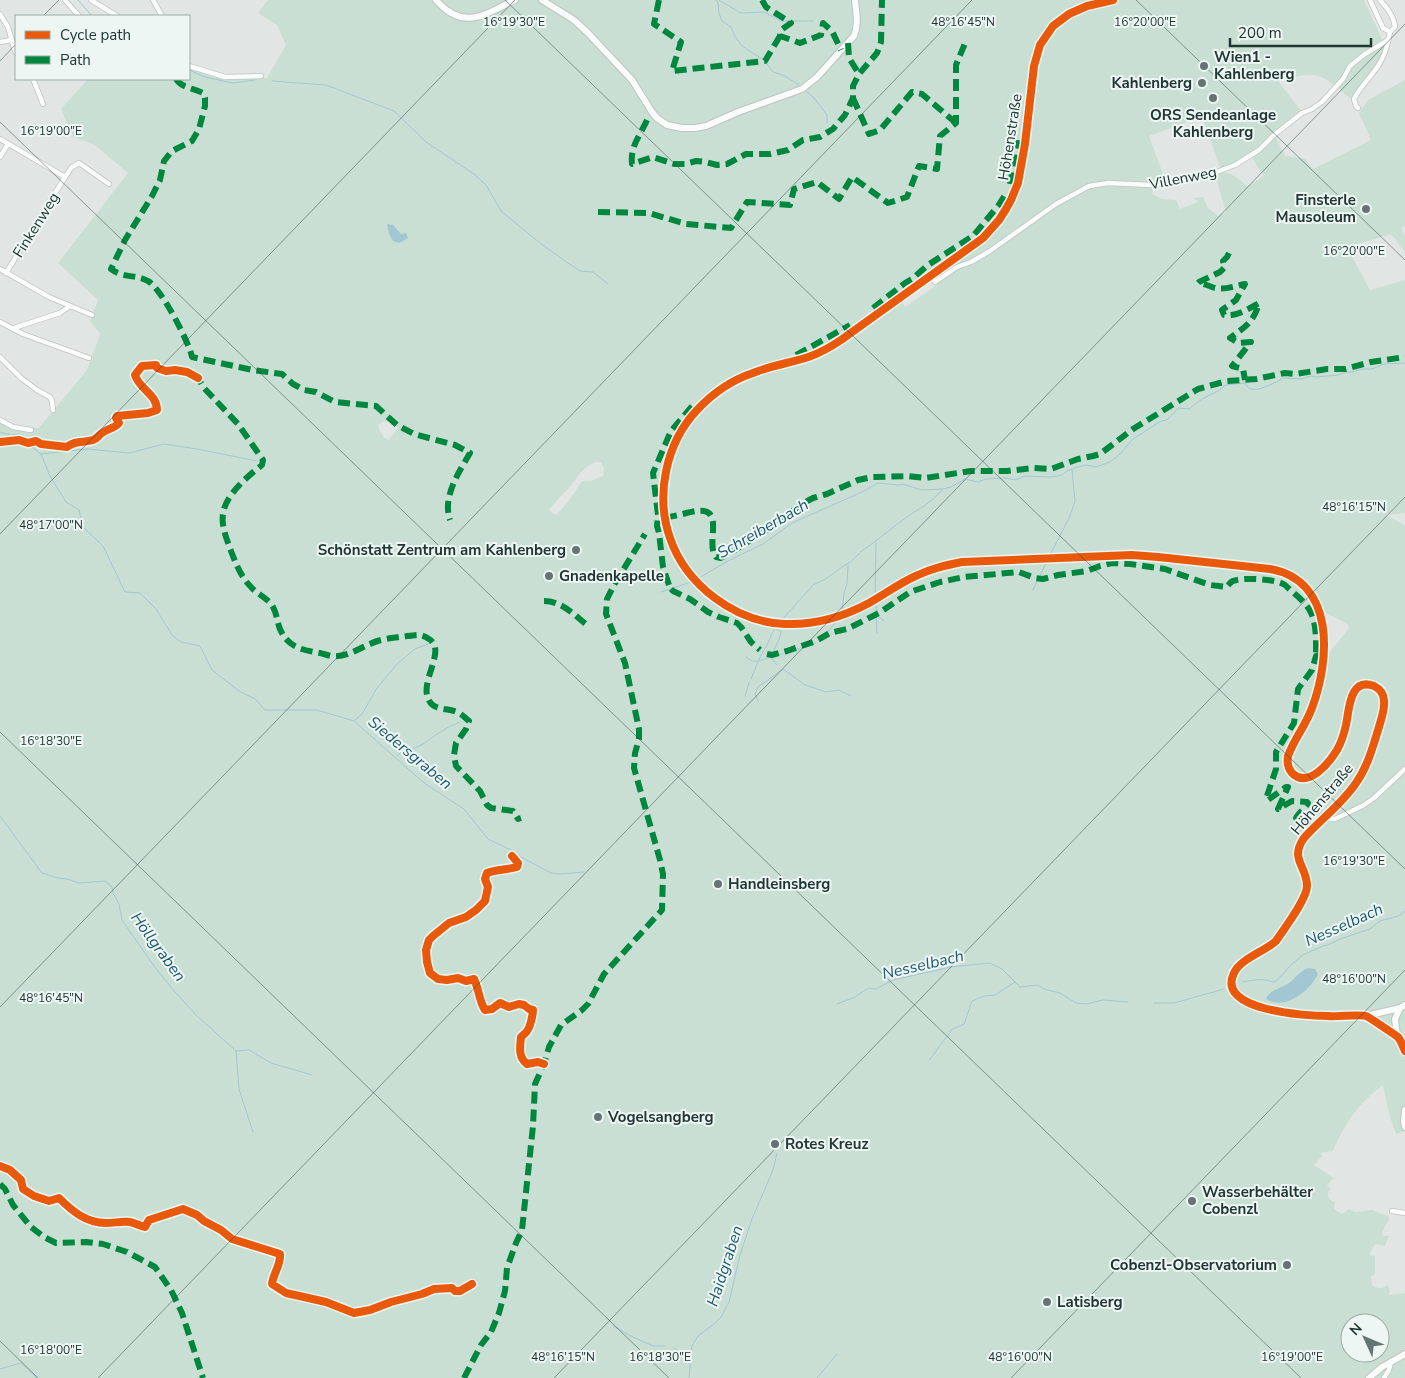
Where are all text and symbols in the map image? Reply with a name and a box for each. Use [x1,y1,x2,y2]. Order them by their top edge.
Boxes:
text: 16°19'30"E [483,14,545,30]
text: 48°16'45"N [931,14,995,30]
text: 16°20'00"E [1114,14,1176,30]
legend [15,15,190,80]
scale bar [1230,15,1371,47]
text: 200 m [1238,23,1282,43]
text: Cycle path [60,25,131,45]
place label: Wien1 - Kahlenberg [1214,47,1295,84]
text: Path [60,50,91,70]
marker: Wien1 - Kahlenberg [1198,60,1210,72]
place label: Kahlenberg [1111,73,1192,93]
marker: Kahlenberg [1196,77,1208,89]
street label: Höhenstraße [993,92,1027,182]
marker: ORS Sendeanlage Kahlenberg [1207,92,1219,104]
place label: ORS Sendeanlage Kahlenberg [1150,105,1276,142]
text: 16°19'00"E [20,123,82,139]
street label: Villenweg [1147,162,1218,195]
street label: Finkenweg [8,189,64,261]
place label: Finsterle Mausoleum [1275,190,1356,227]
marker: Finsterle Mausoleum [1360,203,1372,215]
text: 16°20'00"E [1323,243,1385,259]
water label: Schreiberbach [713,494,813,564]
text: 48°16'15"N [1322,499,1386,515]
text: 48°17'00"N [19,517,83,533]
place label: Schönstatt Zentrum am Kahlenberg [318,540,566,560]
marker: Schönstatt Zentrum am Kahlenberg [570,544,582,556]
place label: Gnadenkapelle [559,566,664,586]
marker: Gnadenkapelle [543,570,555,582]
water label: Siedersgraben [363,711,457,795]
text: 16°18'30"E [20,733,82,749]
street label: Höhenstraße [1286,759,1358,839]
text: 16°19'30"E [1323,853,1385,869]
place label: Handleinsberg [728,874,830,894]
marker: Handleinsberg [712,878,724,890]
water label: Nesselbach [1301,898,1387,952]
water label: Höllgraben [125,908,191,986]
water label: Nesselbach [880,945,966,985]
text: 48°16'00"N [1322,971,1386,987]
text: 48°16'45"N [19,990,83,1006]
place label: Vogelsangberg [607,1107,714,1127]
marker: Vogelsangberg [592,1111,604,1123]
place label: Rotes Kreuz [785,1134,869,1154]
marker: Rotes Kreuz [769,1138,781,1150]
place label: Wasserbehälter Cobenzl [1202,1182,1313,1219]
marker: Wasserbehälter Cobenzl [1186,1195,1198,1207]
water label: Haidgraben [702,1223,748,1309]
place label: Cobenzl-Observatorium [1110,1255,1277,1275]
marker: Cobenzl-Observatorium [1281,1259,1293,1271]
place label: Latisberg [1057,1292,1123,1312]
marker: Latisberg [1041,1296,1053,1308]
north arrow [1340,1313,1390,1363]
text: N [1346,1319,1366,1340]
text: 16°18'00"E [20,1342,82,1358]
text: 48°16'15"N [531,1349,595,1365]
text: 16°18'30"E [629,1349,691,1365]
text: 48°16'00"N [988,1349,1052,1365]
text: 16°19'00"E [1261,1349,1323,1365]

